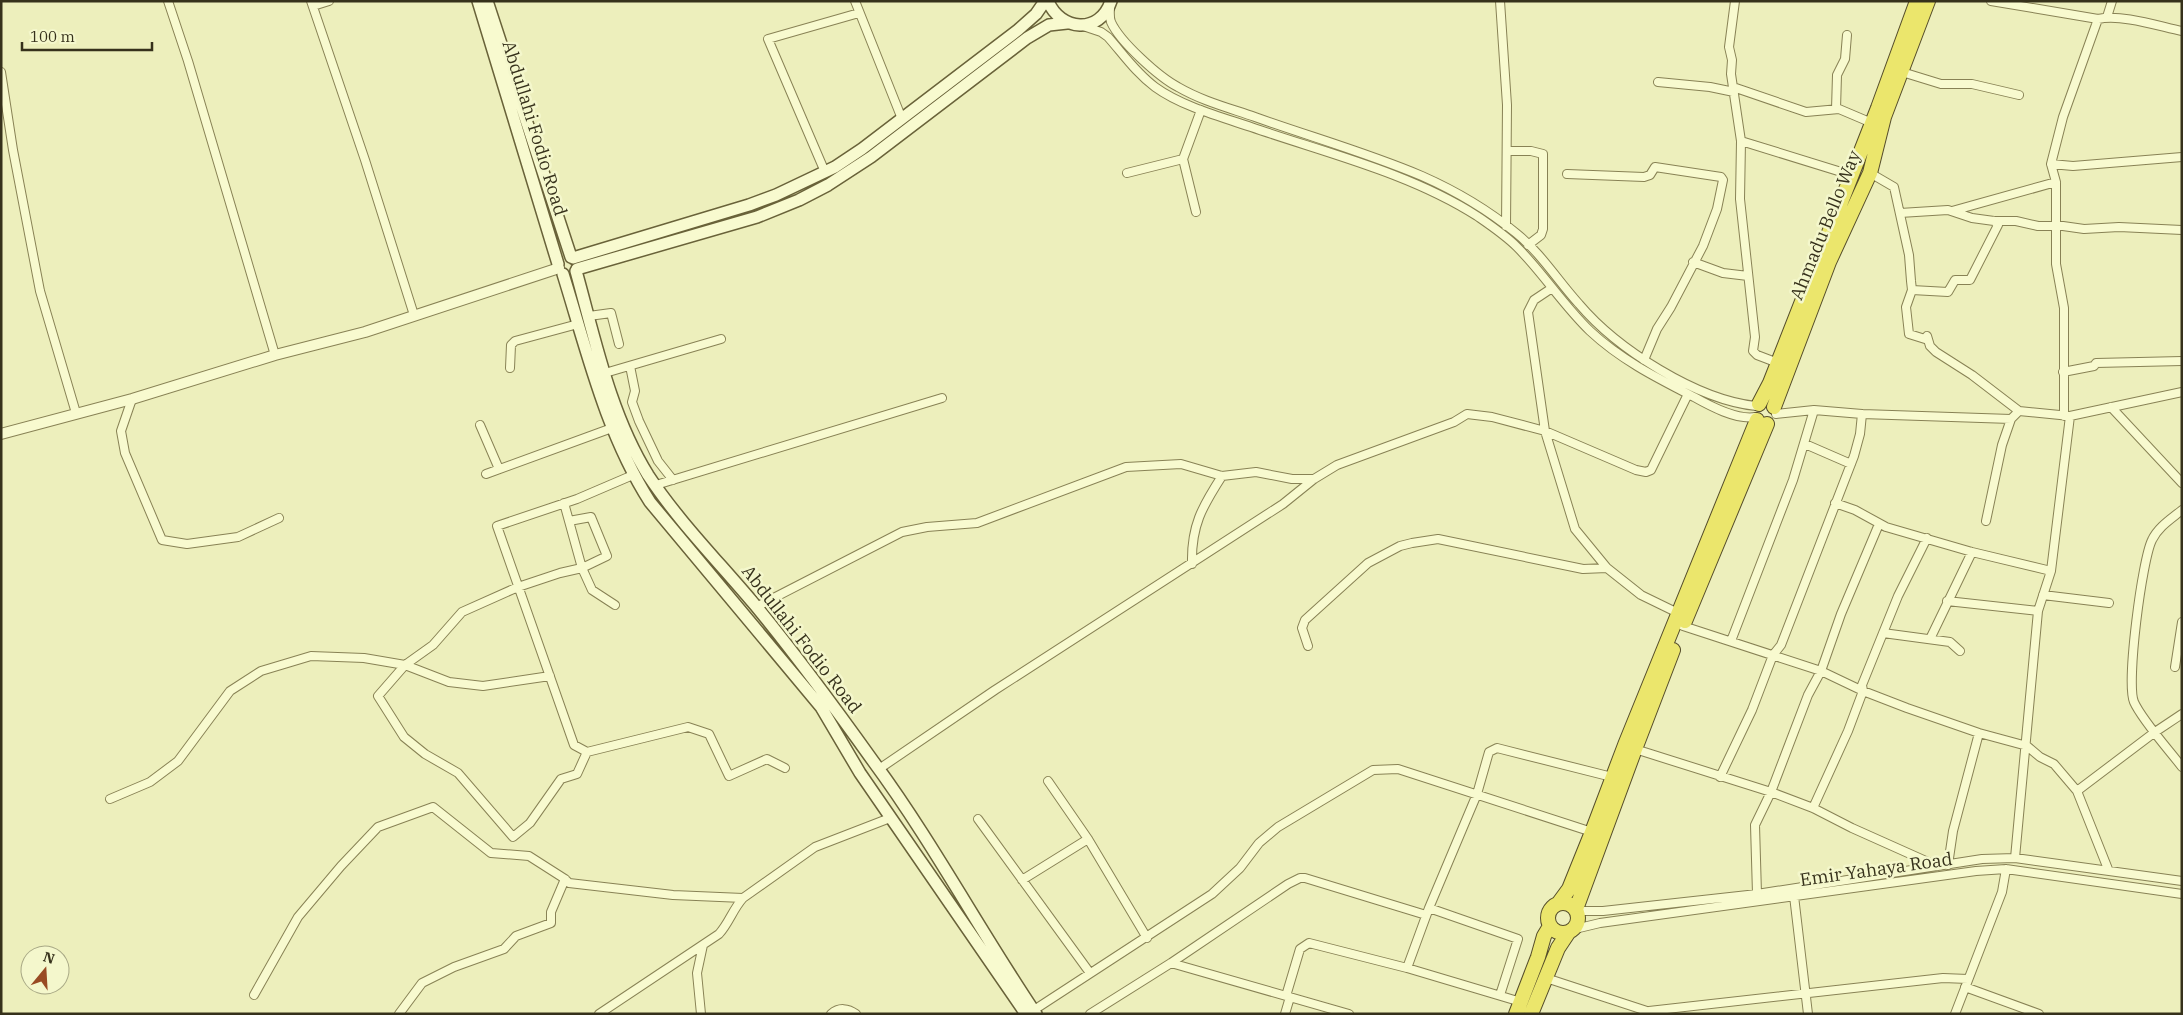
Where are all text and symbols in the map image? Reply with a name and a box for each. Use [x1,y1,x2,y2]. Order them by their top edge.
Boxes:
scale bar [22,20,152,52]
text: 100 m [30,27,75,46]
street label: Abdullahi Fodio Road [497,38,573,218]
street label: Ahmadu Bello Way [1785,147,1866,303]
street label: Abdullahi Fodio Road [737,560,867,718]
street label: Emir Yahaya Road [1798,847,1954,891]
north arrow [20,945,70,995]
text: N [41,947,57,968]

